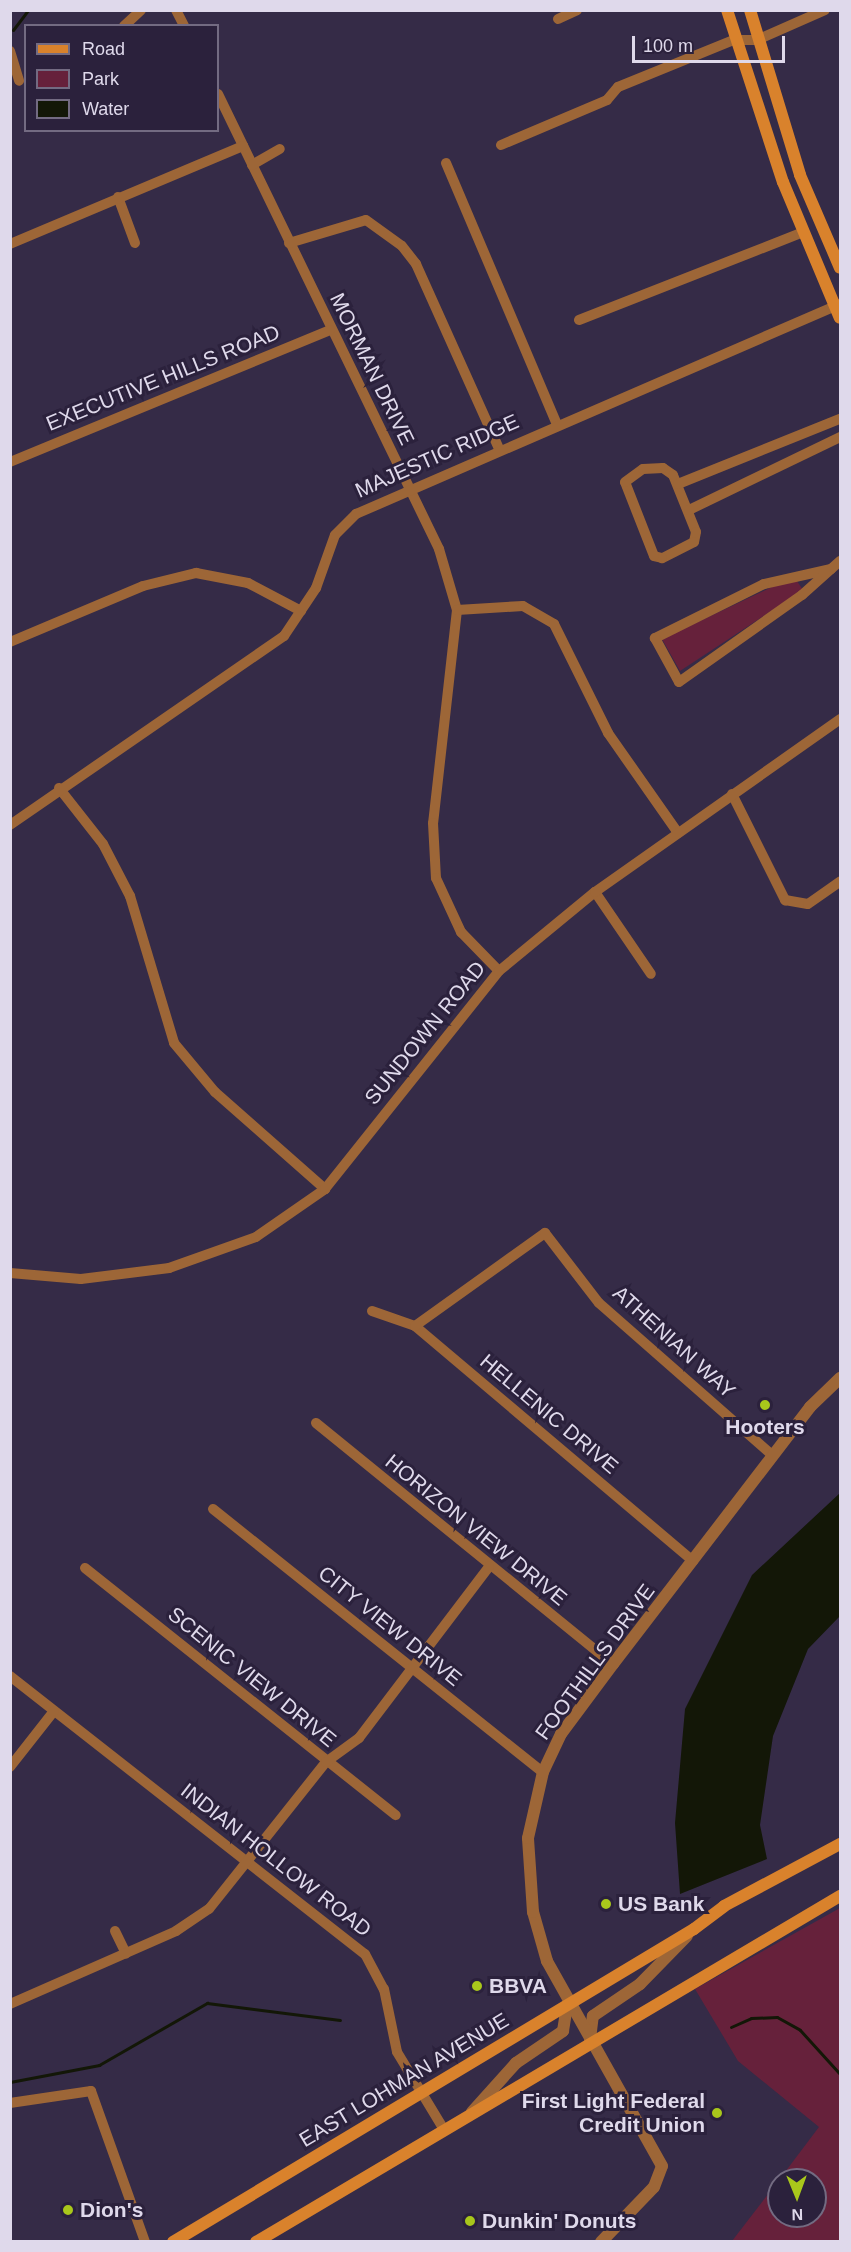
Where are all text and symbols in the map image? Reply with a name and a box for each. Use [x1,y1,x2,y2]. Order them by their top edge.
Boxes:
legend [24,24,219,132]
scale bar [635,24,788,62]
text: 100 m [643,36,693,56]
text: Road [82,39,125,59]
text: Park [82,69,119,89]
text: Water [82,99,129,119]
street label: MORMAN DRIVE [324,289,420,449]
street label: EXECUTIVE HILLS ROAD [43,320,283,436]
street label: MAJESTIC RIDGE [351,409,523,503]
street label: SUNDOWN ROAD [359,956,491,1110]
street label: ATHENIAN WAY [608,1280,740,1404]
street label: HELLENIC DRIVE [475,1349,623,1479]
marker: Hooters [758,1398,772,1412]
place label: Hooters [725,1414,805,1440]
street label: HORIZON VIEW DRIVE [380,1449,572,1611]
street label: CITY VIEW DRIVE [313,1560,467,1692]
street label: FOOTHILLS DRIVE [530,1579,660,1745]
street label: SCENIC VIEW DRIVE [163,1601,341,1753]
street label: INDIAN HOLLOW ROAD [176,1778,376,1942]
place label: US Bank [618,1891,704,1917]
marker: US Bank [599,1897,613,1911]
place label: BBVA [489,1973,547,1999]
marker: BBVA [470,1979,484,1993]
street label: EAST LOHMAN AVENUE [294,2007,514,2153]
place label: First Light Federal Credit Union [522,2088,705,2138]
marker: First Light Federal Credit Union [710,2106,724,2120]
north arrow [767,2168,827,2228]
place label: Dion's [80,2197,143,2223]
marker: Dion's [61,2203,75,2217]
text: N [791,2206,803,2223]
place label: Dunkin' Donuts [482,2208,636,2234]
marker: Dunkin' Donuts [463,2214,477,2228]

